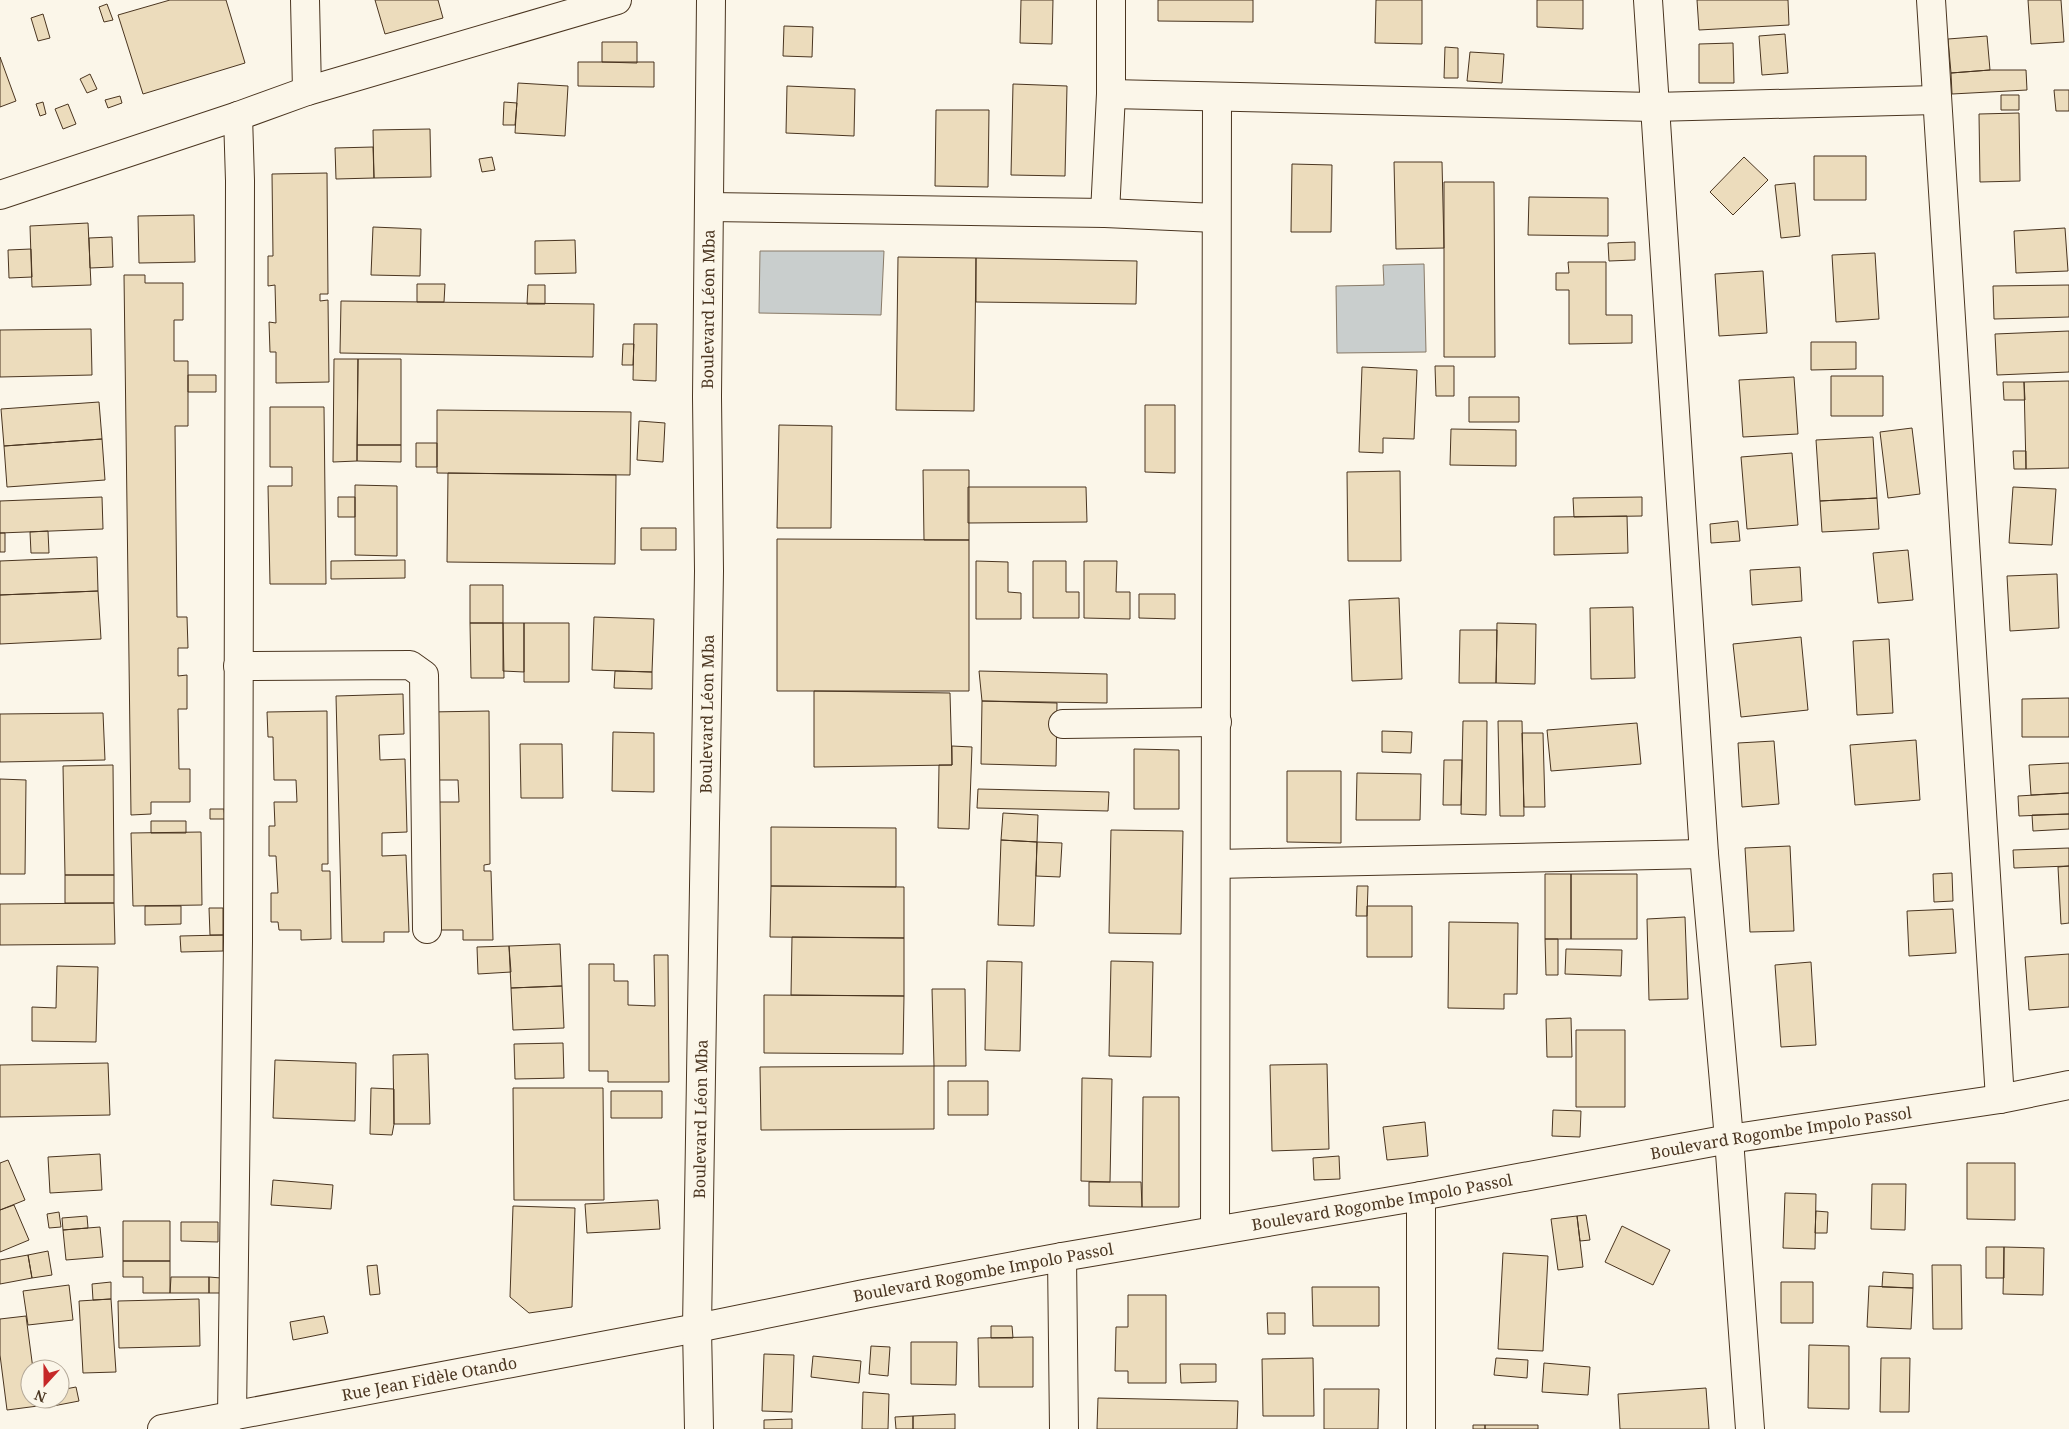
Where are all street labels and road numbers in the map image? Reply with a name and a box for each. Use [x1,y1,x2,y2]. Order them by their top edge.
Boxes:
street label: Boulevard Léon Mba [696,229,720,389]
street label: Boulevard Léon Mba [694,634,719,794]
street label: Boulevard Léon Mba [688,1039,713,1199]
street label: Boulevard Rogombe Impolo Passol [1649,1101,1913,1164]
street label: Boulevard Rogombe Impolo Passol [1250,1168,1514,1236]
street label: Boulevard Rogombe Impolo Passol [851,1237,1115,1307]
street label: Rue Jean Fidèle Otando [340,1351,519,1406]

